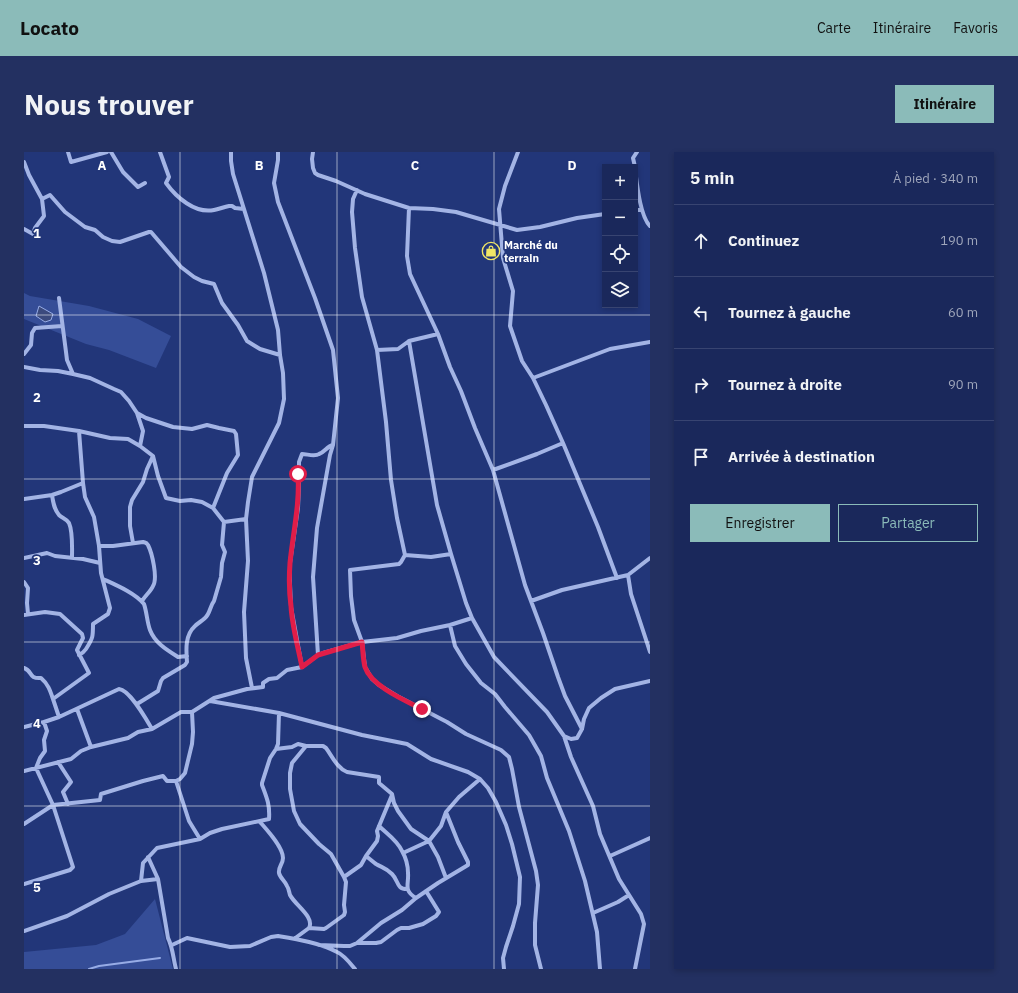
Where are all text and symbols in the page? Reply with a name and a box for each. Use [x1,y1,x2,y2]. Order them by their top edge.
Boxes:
text: Locato [20,16,79,40]
text: Carte [817,19,851,37]
text: Itinéraire [873,19,931,37]
text: Favoris [953,19,998,37]
button: Itinéraire [895,85,994,123]
text: Nous trouver [24,86,194,123]
text: A [98,157,107,174]
text: B [255,157,264,174]
text: C [411,157,420,174]
text: D [567,157,577,174]
map controls [602,164,638,308]
button: + [602,164,638,200]
text: 5 min [690,167,734,189]
text: À pied · 340 m [893,170,978,187]
button: − [602,200,638,236]
text: 1 [33,225,41,242]
icon: ahead [690,230,712,252]
text: Continuez [728,231,799,250]
text: 190 m [940,232,978,249]
button: locate [602,236,638,272]
place label: Marché du terrain [504,238,558,265]
shop icon: Marché du terrain [481,241,501,261]
button: layers [602,272,638,308]
icon: left [690,302,712,324]
text: Tournez à gauche [728,303,851,322]
text: 60 m [948,304,978,321]
icon: right [690,374,712,396]
text: Tournez à droite [728,375,842,394]
text: 90 m [948,376,978,393]
text: 2 [33,389,41,406]
icon: arrive [690,446,712,468]
text: Arrivée à destination [728,447,875,466]
route start [289,465,307,483]
button: Enregistrer [690,504,830,542]
button: Partager [838,504,978,542]
text: 3 [33,552,41,569]
route end [413,700,431,718]
text: 4 [33,715,41,732]
text: 5 [33,879,41,896]

